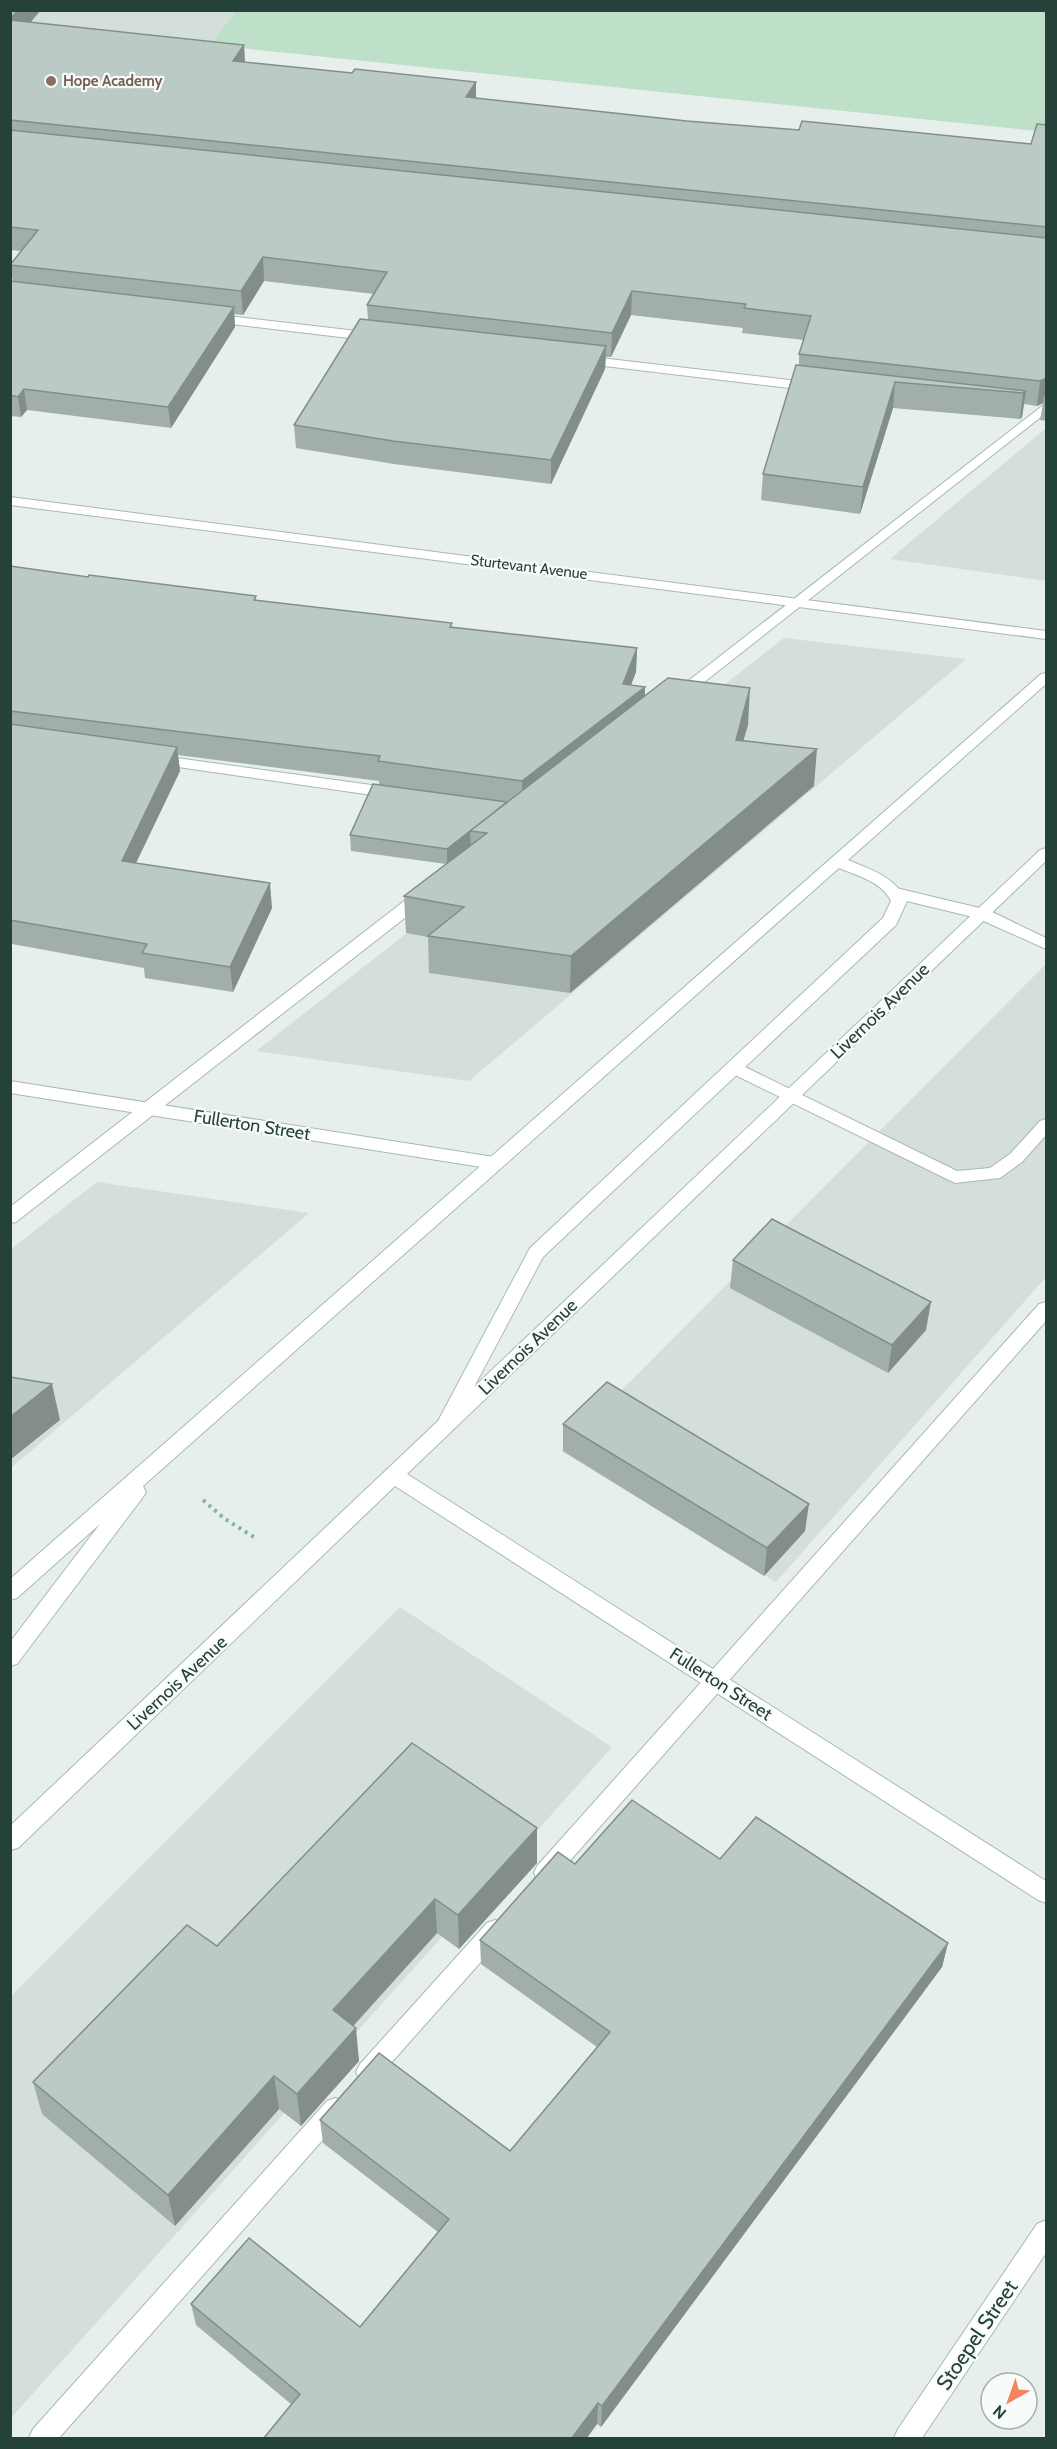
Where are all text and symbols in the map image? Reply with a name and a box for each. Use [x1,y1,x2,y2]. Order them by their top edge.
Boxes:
place label: Hope Academy [63,72,164,90]
marker: Hope Academy [44,74,58,88]
street label: Sturtevant Avenue [470,551,589,583]
street label: Livernois Avenue [826,958,934,1064]
street label: Fullerton Street [192,1105,312,1145]
street label: Livernois Avenue [474,1294,582,1400]
street label: Livernois Avenue [122,1631,232,1735]
street label: Fullerton Street [666,1643,776,1725]
street label: Stoepel Street [931,2275,1023,2394]
north arrow [979,2371,1039,2431]
text: N [989,2401,1010,2423]

